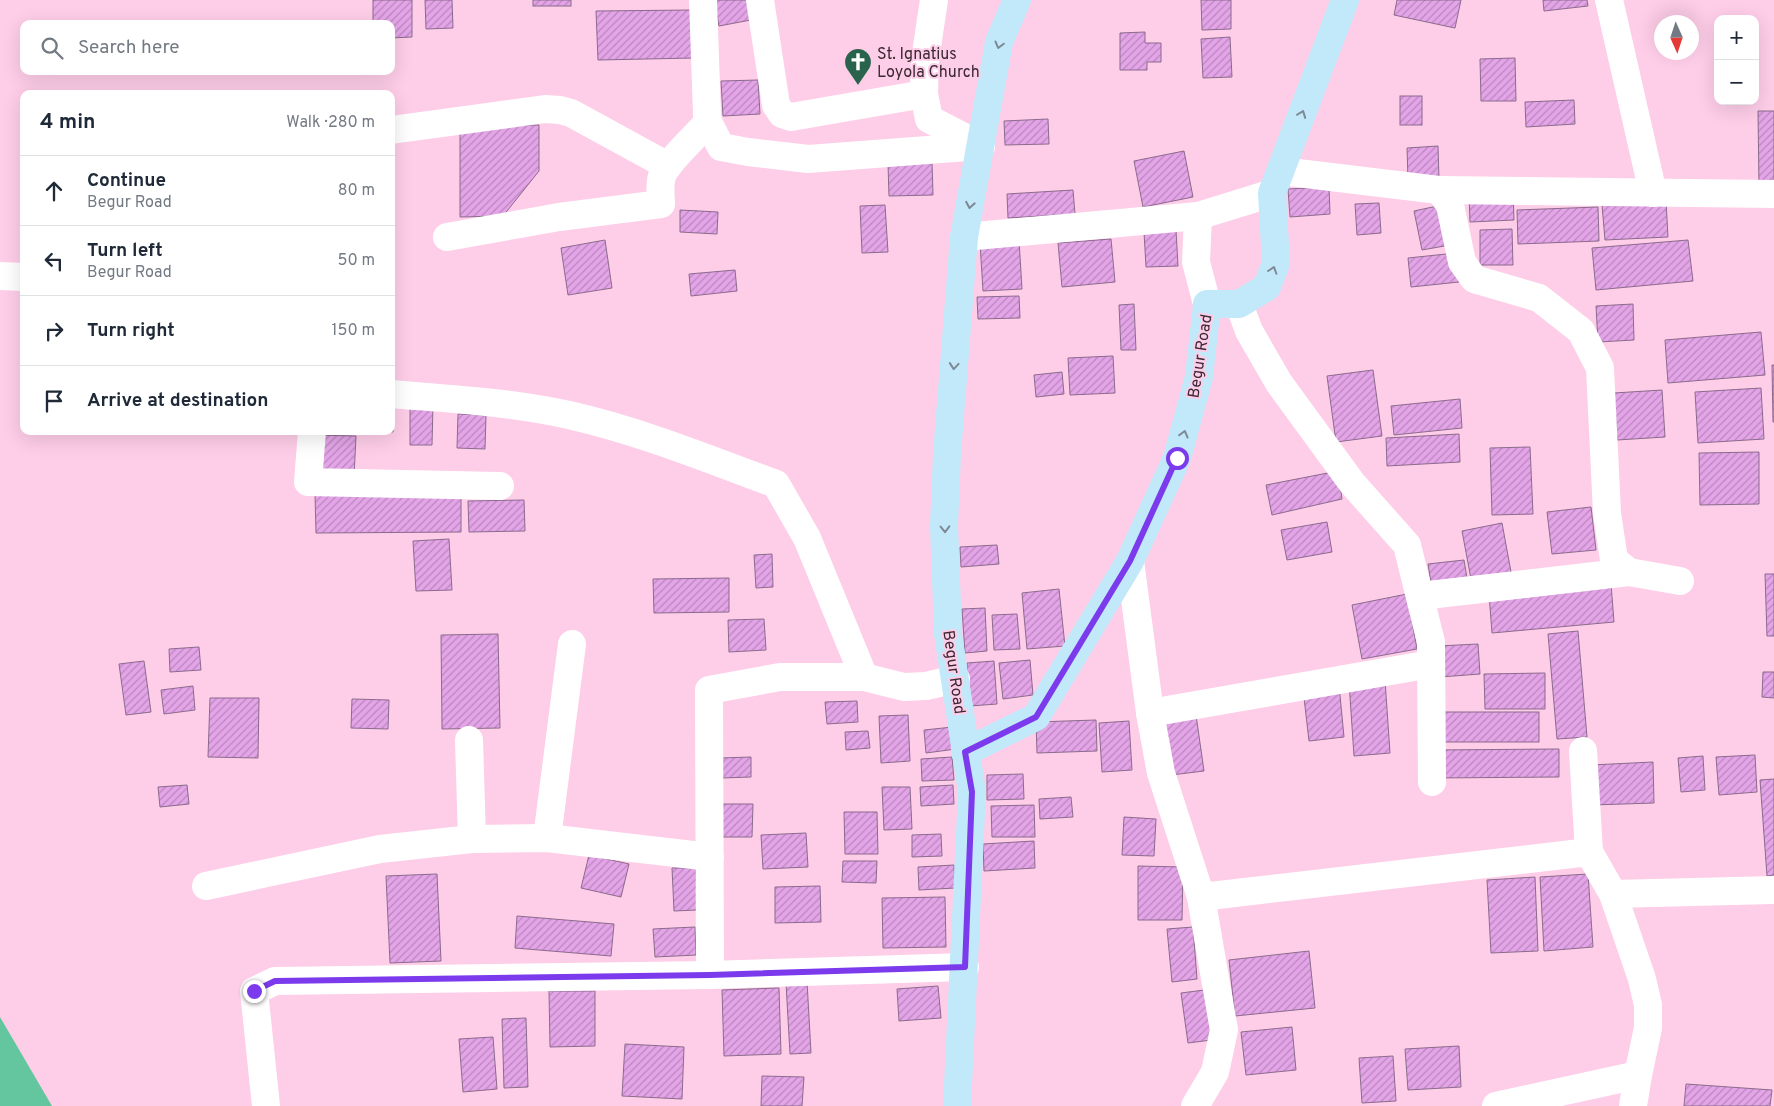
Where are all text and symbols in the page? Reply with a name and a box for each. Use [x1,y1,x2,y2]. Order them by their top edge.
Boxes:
north arrow [1654,15,1699,60]
map controls [1714,15,1759,105]
button: + [1714,15,1759,60]
search box [20,20,395,75]
icon: search [38,34,66,62]
text: Search here [78,36,180,60]
one-way arrow [994,41,1005,49]
place label: St. Ignatius Loyola Church [877,45,980,83]
church icon: St. Ignatius Loyola Church [843,47,873,86]
button: − [1714,60,1759,105]
text: 4 min [40,109,96,136]
one-way arrow [1296,110,1306,119]
text: Walk · 280 m [286,113,375,133]
text: Continue [87,169,166,193]
icon: ahead [40,177,68,205]
text: 80 m [338,181,375,201]
text: Begur Road [87,193,172,213]
one-way arrow [965,200,976,209]
text: Turn left [87,239,163,263]
icon: left [40,247,68,275]
text: 50 m [338,251,375,271]
text: Begur Road [87,263,172,283]
one-way arrow [1267,267,1277,275]
street label: Begur Road [1184,313,1217,400]
icon: right [40,317,68,345]
text: Turn right [87,319,175,343]
text: 150 m [332,321,375,341]
one-way arrow [948,363,959,371]
icon: arrive [40,387,68,415]
text: Arrive at destination [87,389,268,413]
one-way arrow [1178,431,1188,439]
route start [1166,447,1189,470]
one-way arrow [940,525,950,533]
street label: Begur Road [937,629,969,716]
route end [243,980,266,1003]

